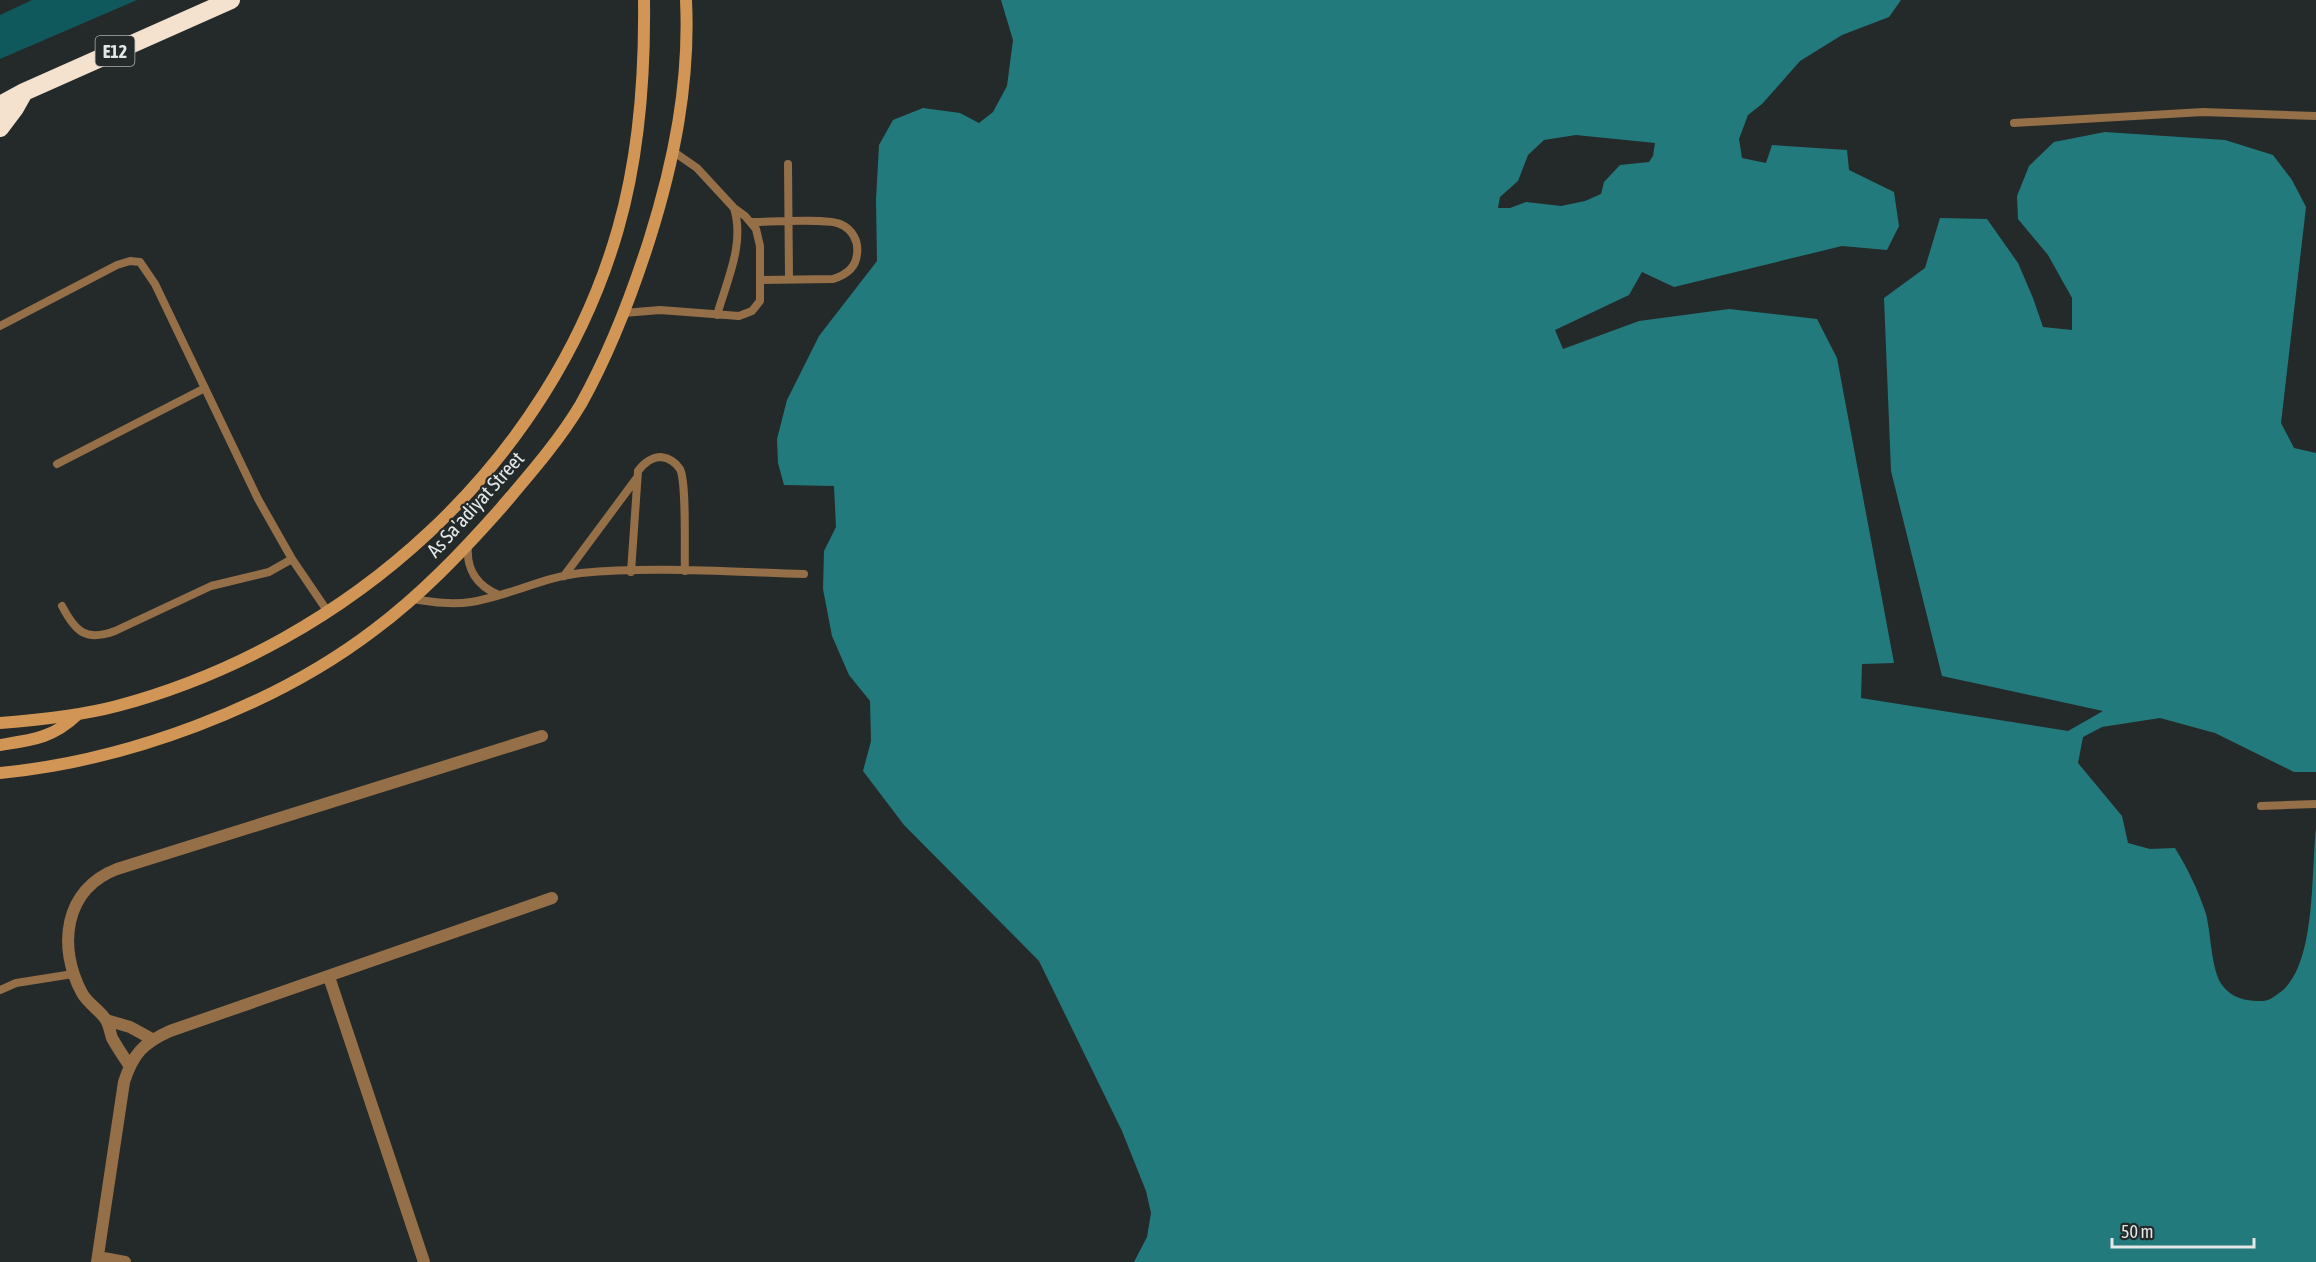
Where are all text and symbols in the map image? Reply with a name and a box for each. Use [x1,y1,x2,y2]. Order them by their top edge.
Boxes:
road number: E12 [96,36,134,66]
street label: As Sa'adiyat Street [422,446,528,561]
scale bar [2112,1211,2254,1249]
text: 50 m [2121,1221,2153,1242]

